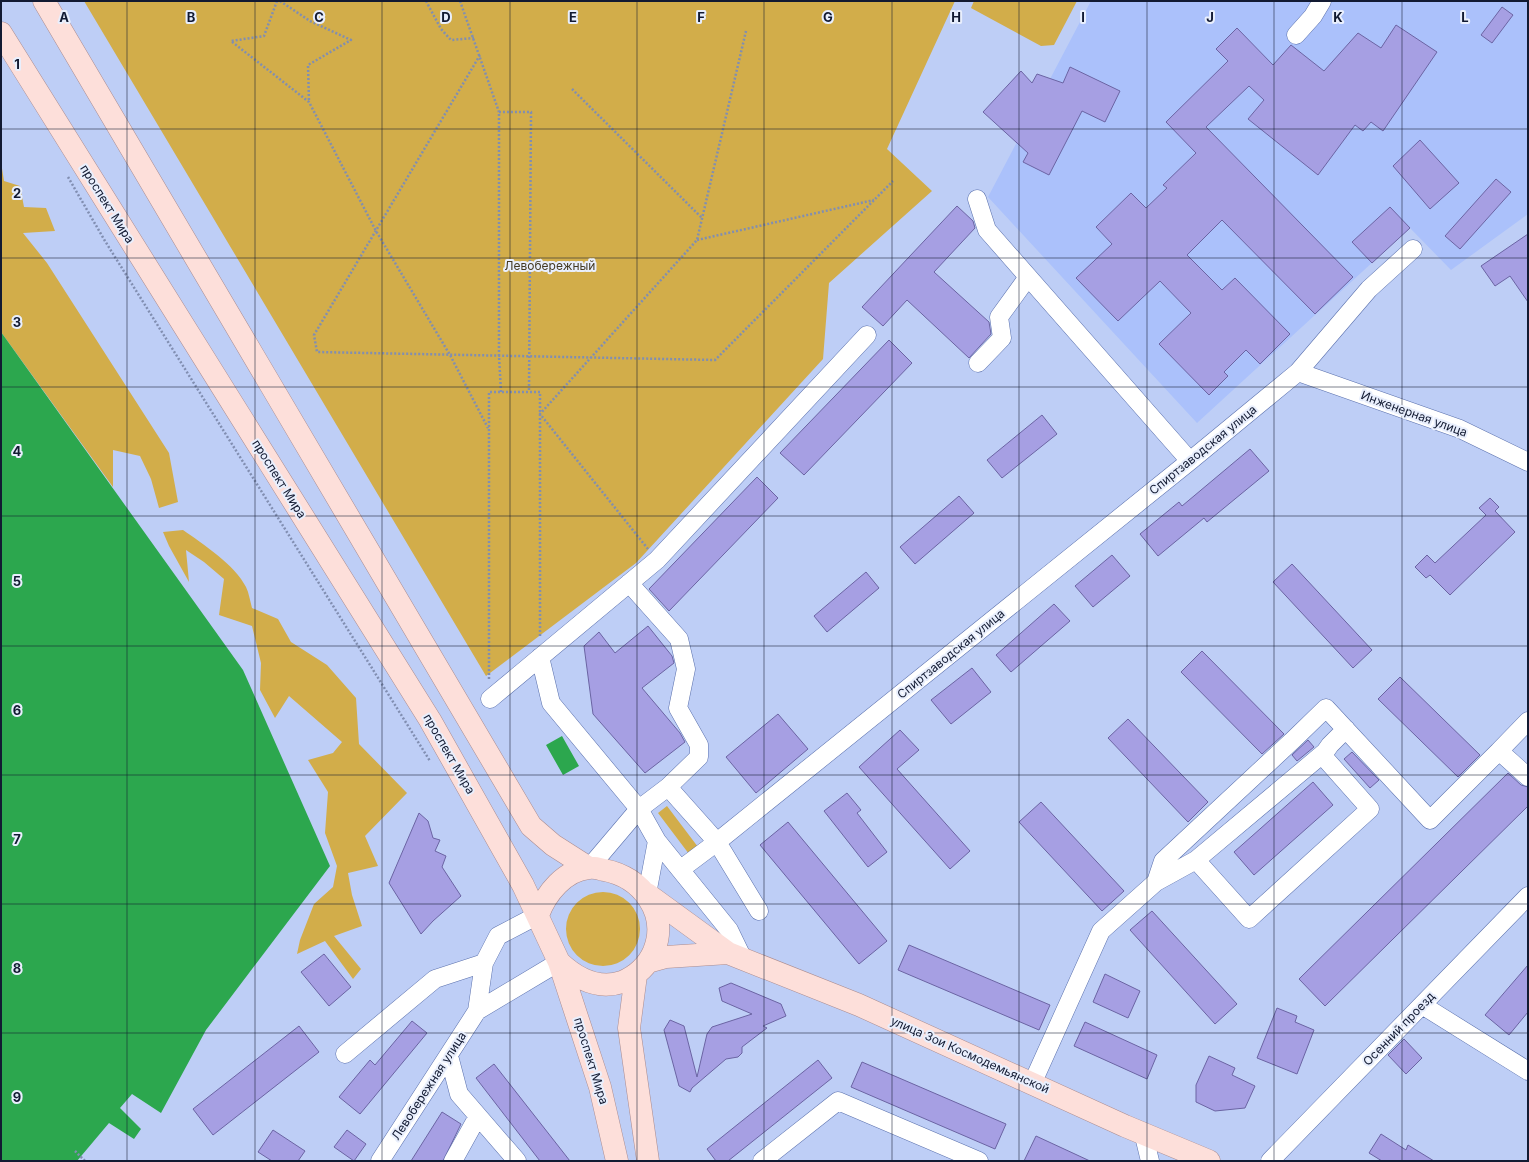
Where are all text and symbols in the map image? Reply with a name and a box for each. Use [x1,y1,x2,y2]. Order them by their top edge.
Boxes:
text: A [59,9,69,25]
text: B [187,9,196,25]
text: C [314,9,324,25]
text: D [441,9,451,25]
text: E [569,9,577,25]
text: F [697,9,705,25]
text: G [823,9,833,25]
text: H [951,9,961,25]
text: I [1081,9,1085,25]
text: J [1206,9,1214,25]
text: K [1333,9,1343,25]
text: L [1461,9,1469,25]
text: 1 [14,56,20,72]
street label: проспект Мира [77,162,138,246]
text: 2 [13,185,21,201]
park label: Левобережный [505,258,595,273]
text: 3 [13,314,21,330]
street label: Инженерная улица [1359,387,1469,440]
street label: Спиртзаводская улица [1146,402,1259,498]
street label: проспект Мира [249,437,310,521]
text: 4 [13,443,22,459]
text: 5 [13,573,21,589]
street label: Спиртзаводская улица [894,606,1007,702]
text: 6 [13,702,21,718]
street label: проспект Мира [420,711,478,797]
text: 7 [13,831,21,847]
text: 8 [13,960,21,976]
street label: Осенний проезд [1360,988,1438,1069]
street label: улица Зои Космодемьянской [888,1013,1052,1096]
street label: проспект Мира [571,1016,612,1106]
street label: Левобережная улица [388,1029,469,1143]
text: 9 [13,1089,21,1105]

